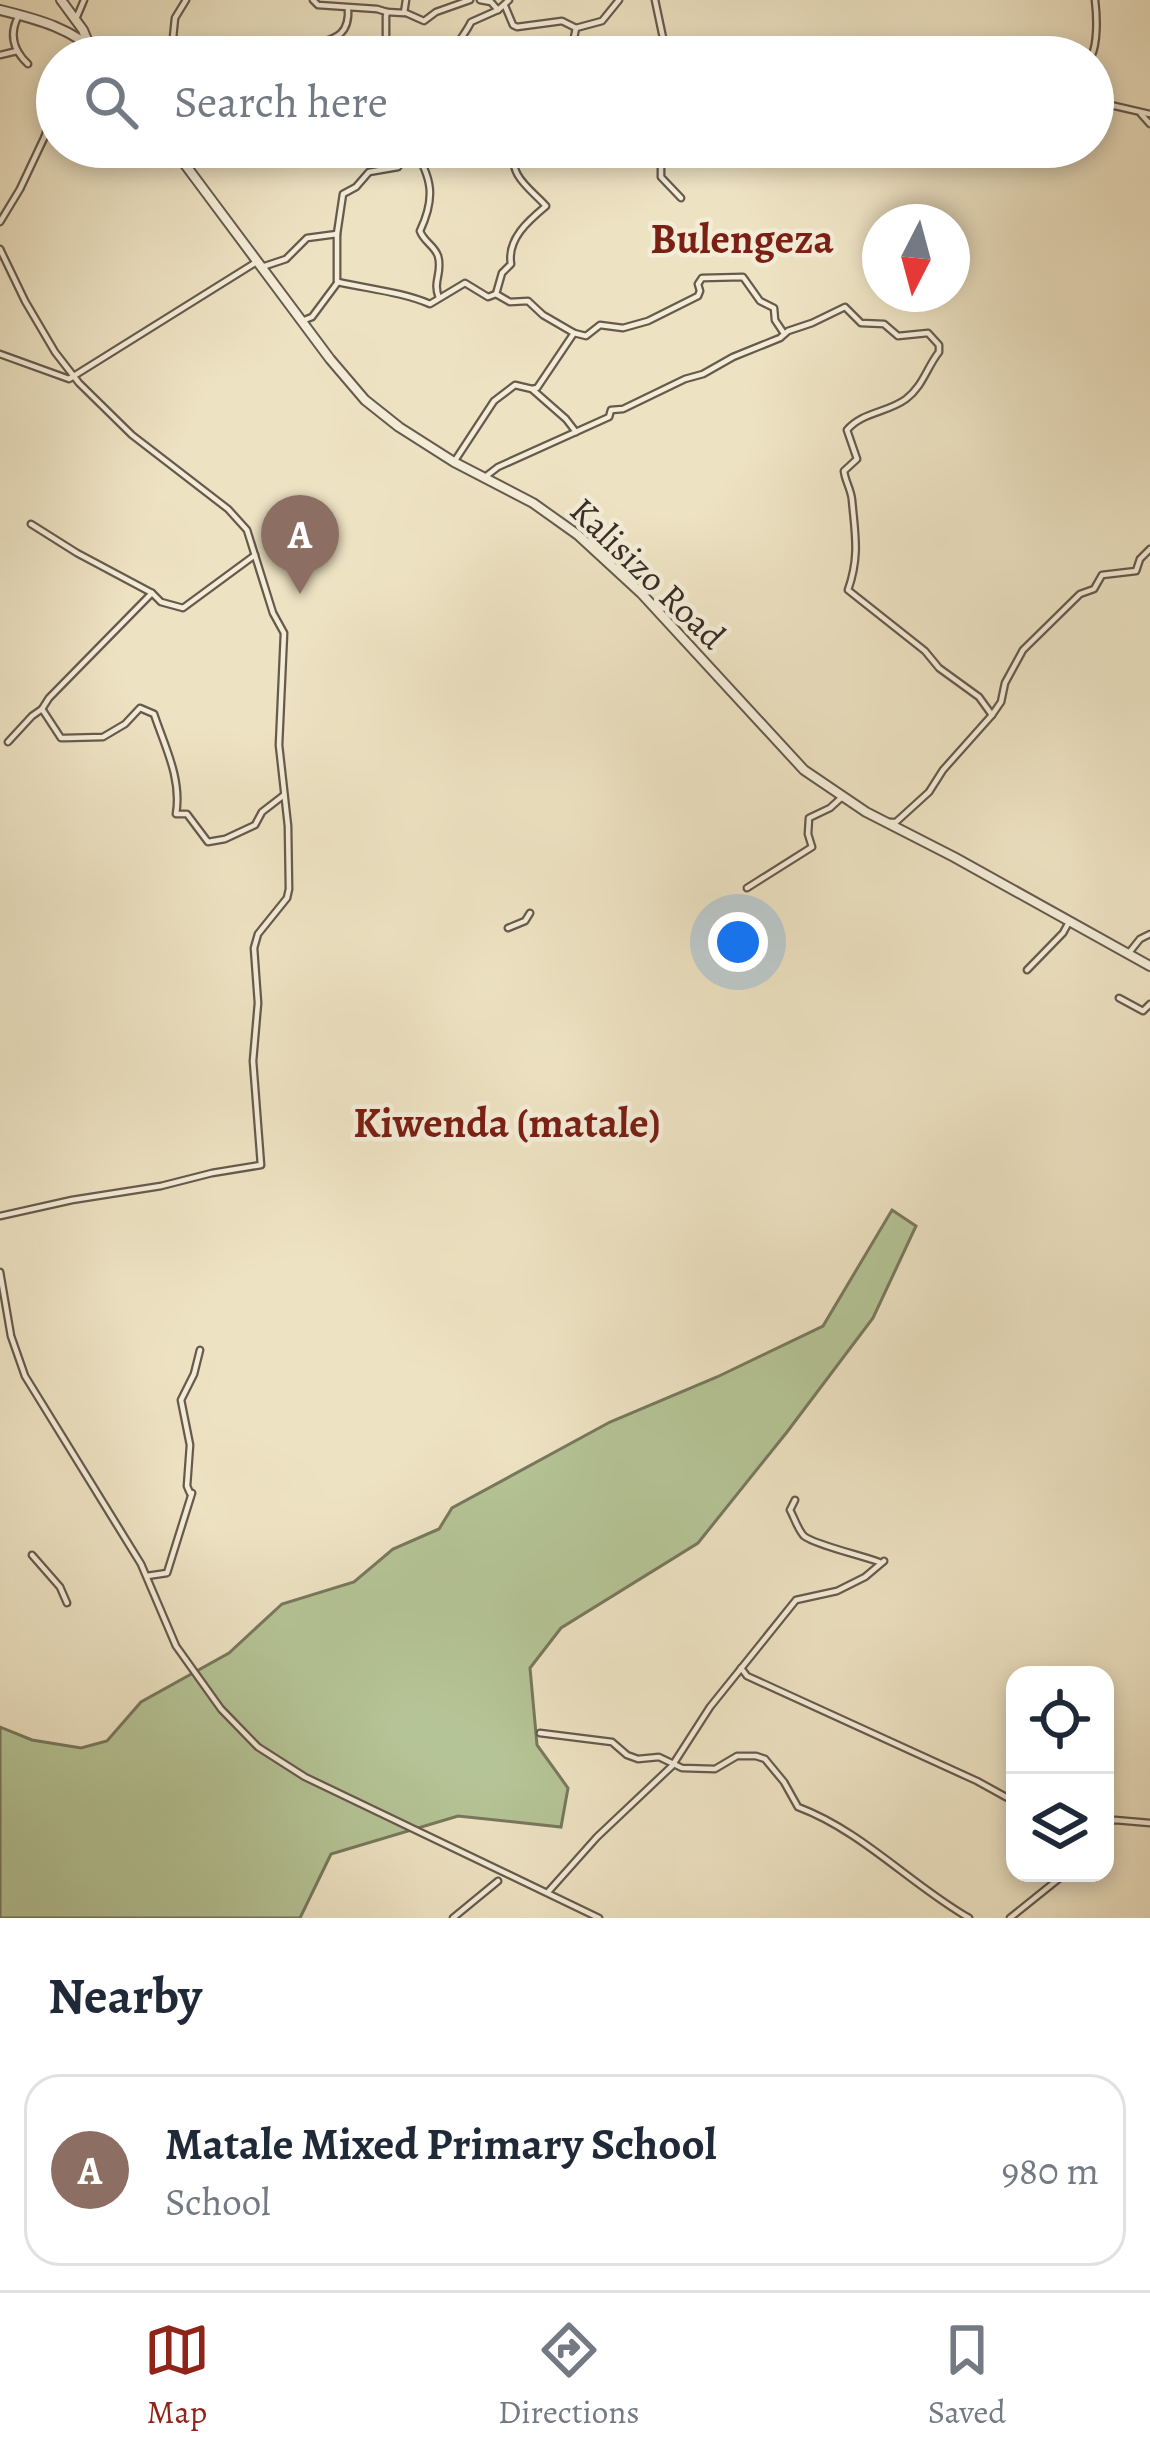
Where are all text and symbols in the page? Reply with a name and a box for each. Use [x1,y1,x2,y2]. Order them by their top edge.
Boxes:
search box [36,36,1114,168]
icon: search [78,69,144,135]
text: Search here [174,71,388,133]
north arrow [862,204,970,312]
district label: Bulengeza [650,210,834,267]
street label: Kalisizo Road [559,486,737,660]
pin: A [261,495,339,594]
your location [708,912,768,972]
district label: Kiwenda (matale) [353,1094,661,1151]
map controls [1006,1666,1114,1882]
button: locate [1006,1666,1114,1774]
button: layers [1006,1774,1114,1882]
text: Nearby [48,1961,202,2031]
text: Matale Mixed Primary School [165,2113,717,2175]
text: A [78,2144,102,2197]
text: 980 m [1001,2144,1099,2197]
text: School [165,2175,271,2228]
tab: Map [144,2317,210,2434]
tab: Directions [498,2317,640,2434]
tab: Saved [928,2317,1006,2434]

